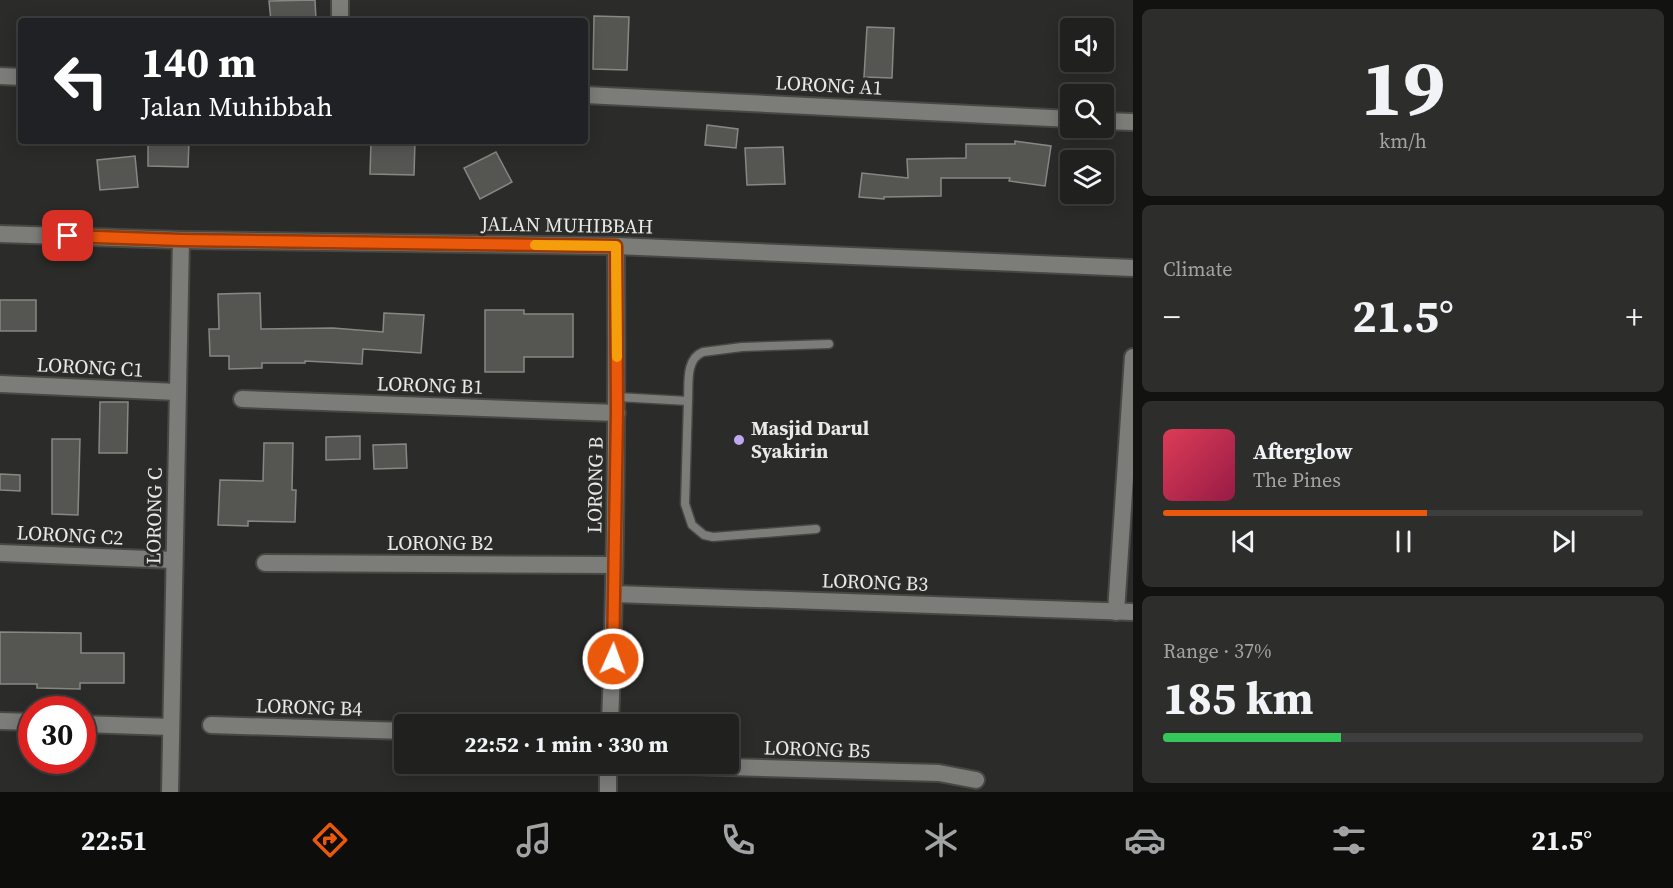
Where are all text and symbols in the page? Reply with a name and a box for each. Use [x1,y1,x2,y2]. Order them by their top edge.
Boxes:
map controls [1060,18,1114,204]
button: sound [1060,18,1114,72]
text: 140 m [141,33,256,91]
text: 19 [1361,34,1445,141]
icon: left [42,42,120,120]
street label: LORONG A1 [775,68,883,102]
button: search [1060,84,1114,138]
text: Jalan Muhibbah [141,88,333,125]
text: km/h [1379,127,1427,155]
button: layers [1060,150,1114,204]
street label: JALAN MUHIBBAH [480,209,653,241]
pin [42,210,93,261]
icon: arrive [51,219,84,252]
text: Climate [1163,255,1232,283]
text: 21.5° [1352,285,1454,347]
text: − [1163,294,1181,339]
text: + [1626,294,1643,339]
street label: LORONG C1 [36,350,144,384]
street label: LORONG B1 [376,369,484,401]
place label: Masjid Darul Syakirin [751,414,869,465]
marker: Masjid Darul Syakirin [732,433,746,447]
street label: LORONG B [580,436,610,534]
text: Afterglow [1253,436,1353,466]
text: The Pines [1253,466,1341,494]
street label: LORONG C [139,467,169,565]
street label: LORONG C2 [16,518,124,552]
icon: previous [1227,525,1260,558]
icon: pause [1387,525,1420,558]
icon: next [1547,525,1580,558]
street label: LORONG B2 [387,529,493,557]
street label: LORONG B3 [821,566,929,598]
position arrow [581,627,645,691]
text: Range · 37% [1163,637,1272,665]
text: 185 km [1163,667,1314,729]
street label: LORONG B4 [255,691,363,723]
speed limit sign: 30 [18,696,96,774]
text: 22:52 · 1 min · 330 m [465,729,668,759]
street label: LORONG B5 [763,733,871,765]
icon: directions [309,819,351,861]
icon: music [513,819,555,861]
icon: phone [717,819,759,861]
icon: climate [920,819,962,861]
icon: car [1124,819,1166,861]
icon: filters [1328,819,1370,861]
text: 22:51 [81,822,147,859]
text: 21.5° [1531,822,1592,859]

